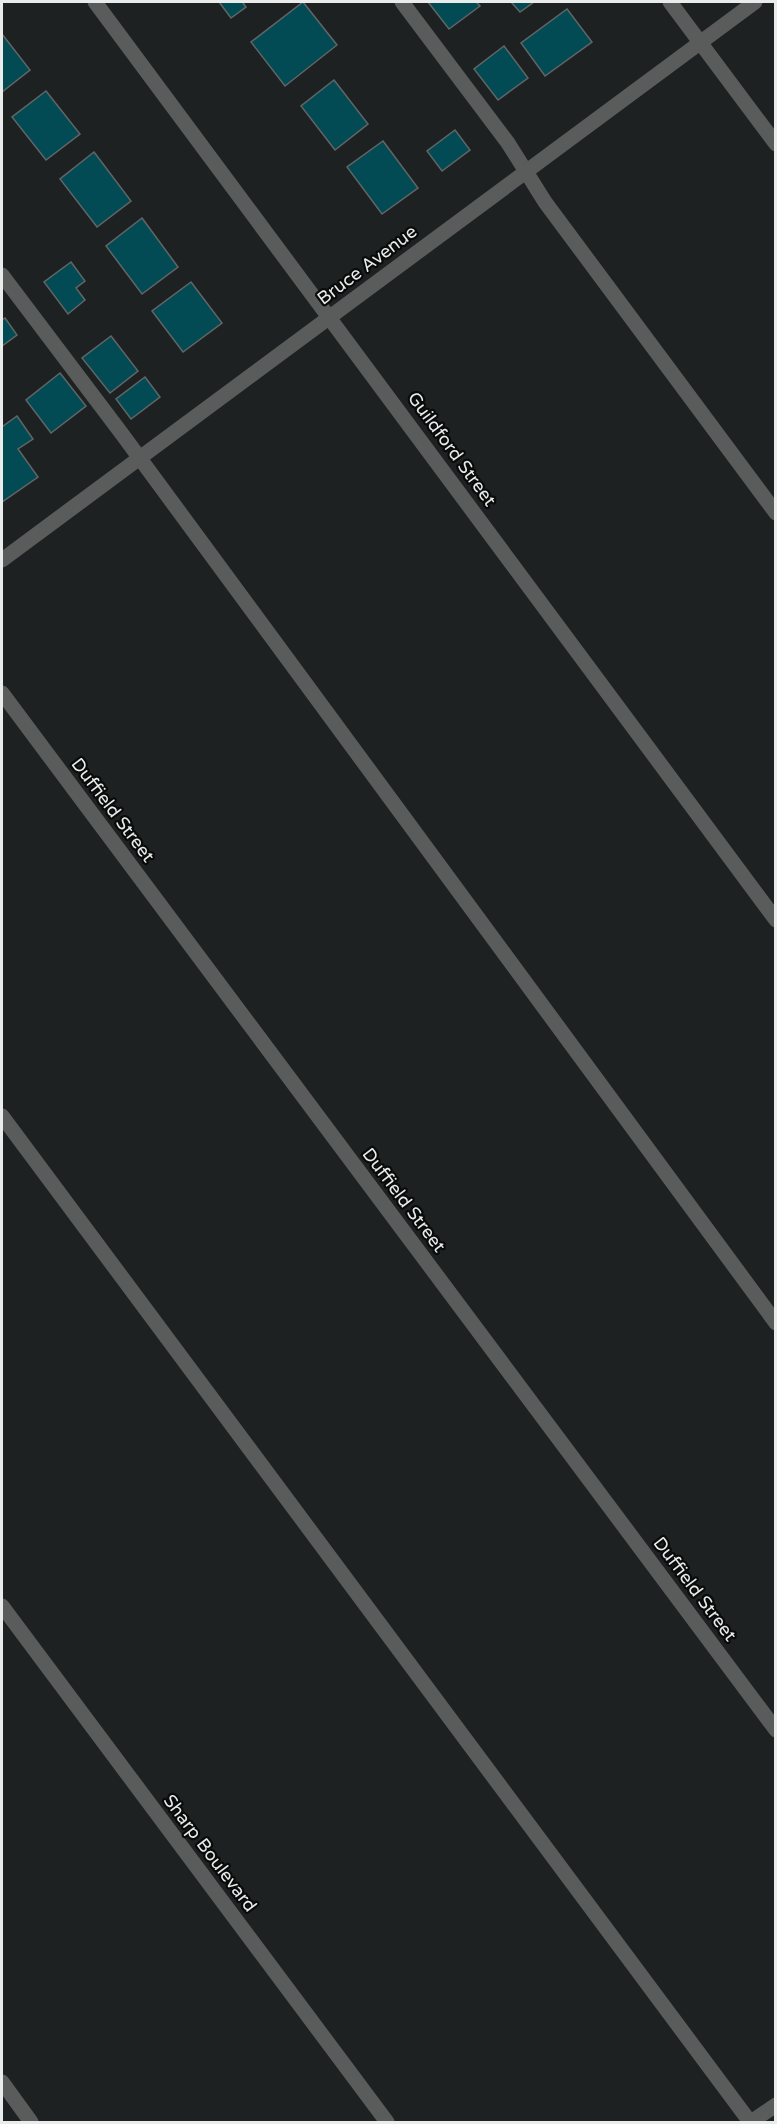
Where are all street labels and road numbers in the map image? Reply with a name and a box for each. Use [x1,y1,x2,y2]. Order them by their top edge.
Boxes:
street label: Bruce Avenue [313,220,421,310]
street label: Guildford Street [403,387,501,511]
street label: Duffield Street [67,753,159,867]
street label: Duffield Street [358,1143,450,1257]
street label: Duffield Street [649,1532,741,1646]
street label: Sharp Boulevard [159,1790,261,1916]

